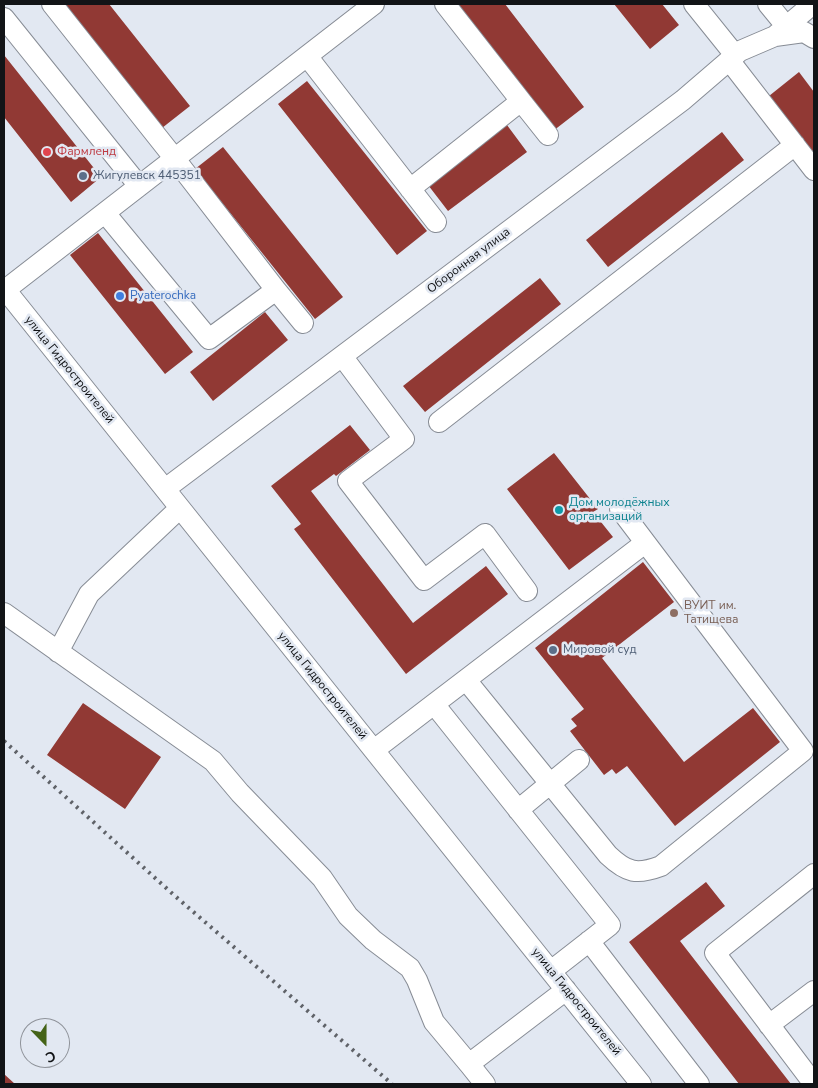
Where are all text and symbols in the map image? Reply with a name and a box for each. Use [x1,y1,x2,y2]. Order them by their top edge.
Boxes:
place label: Фармленд [57,145,116,159]
marker: Фармленд [41,146,53,158]
place label: Жигулевск 445351 [93,169,201,183]
marker: Жигулевск 445351 [77,170,89,182]
street label: Оборонная улица [425,225,513,297]
place label: Pyaterochka [130,289,196,303]
marker: Pyaterochka [114,290,126,302]
street label: улица Гидростроителей [21,313,117,427]
place label: Дом молодёжных организаций [569,496,670,524]
marker: Дом молодёжных организаций [553,504,565,516]
place label: ВУИТ им. Татищева [684,599,739,627]
marker: ВУИТ им. Татищева [668,607,680,619]
street label: улица Гидростроителей [274,629,370,743]
place label: Мировой суд [563,643,637,657]
marker: Мировой суд [547,644,559,656]
street label: улица Гидростроителей [528,945,624,1059]
north arrow [20,1018,70,1068]
text: С [42,1046,58,1067]

